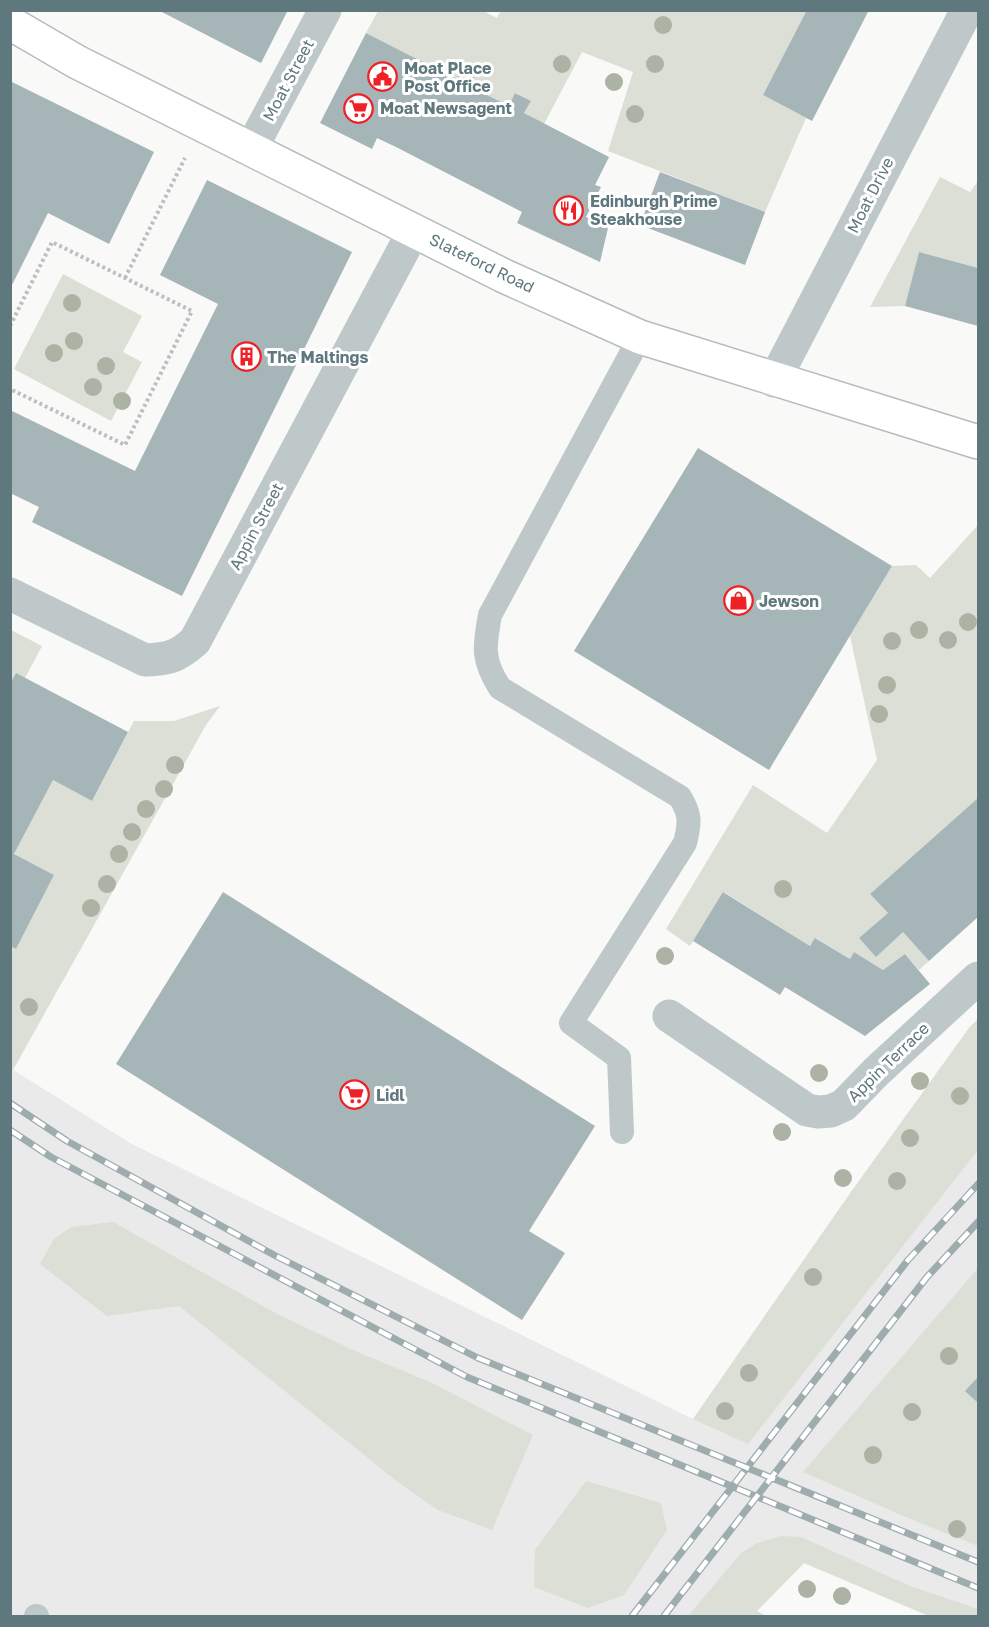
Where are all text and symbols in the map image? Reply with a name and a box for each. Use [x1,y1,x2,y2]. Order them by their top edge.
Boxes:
street label: Moat Street [258,36,318,124]
place label: Moat Place Post Office [404,58,492,96]
public building icon: Moat Place Post Office [367,61,399,93]
supermarket icon: Moat Newsagent [343,92,375,124]
place label: Moat Newsagent [380,98,512,118]
street label: Moat Drive [842,154,898,236]
place label: Edinburgh Prime Steakhouse [590,191,717,229]
restaurant icon: Edinburgh Prime Steakhouse [553,194,585,226]
street label: Slateford Road [426,229,538,297]
building icon: The Maltings [230,341,262,373]
place label: The Maltings [267,347,368,367]
street label: Appin Street [225,479,287,573]
shop icon: Jewson [722,585,754,617]
place label: Jewson [759,591,819,611]
street label: Appin Terrace [843,1018,933,1106]
supermarket icon: Lidl [339,1079,371,1111]
place label: Lidl [376,1085,405,1105]

